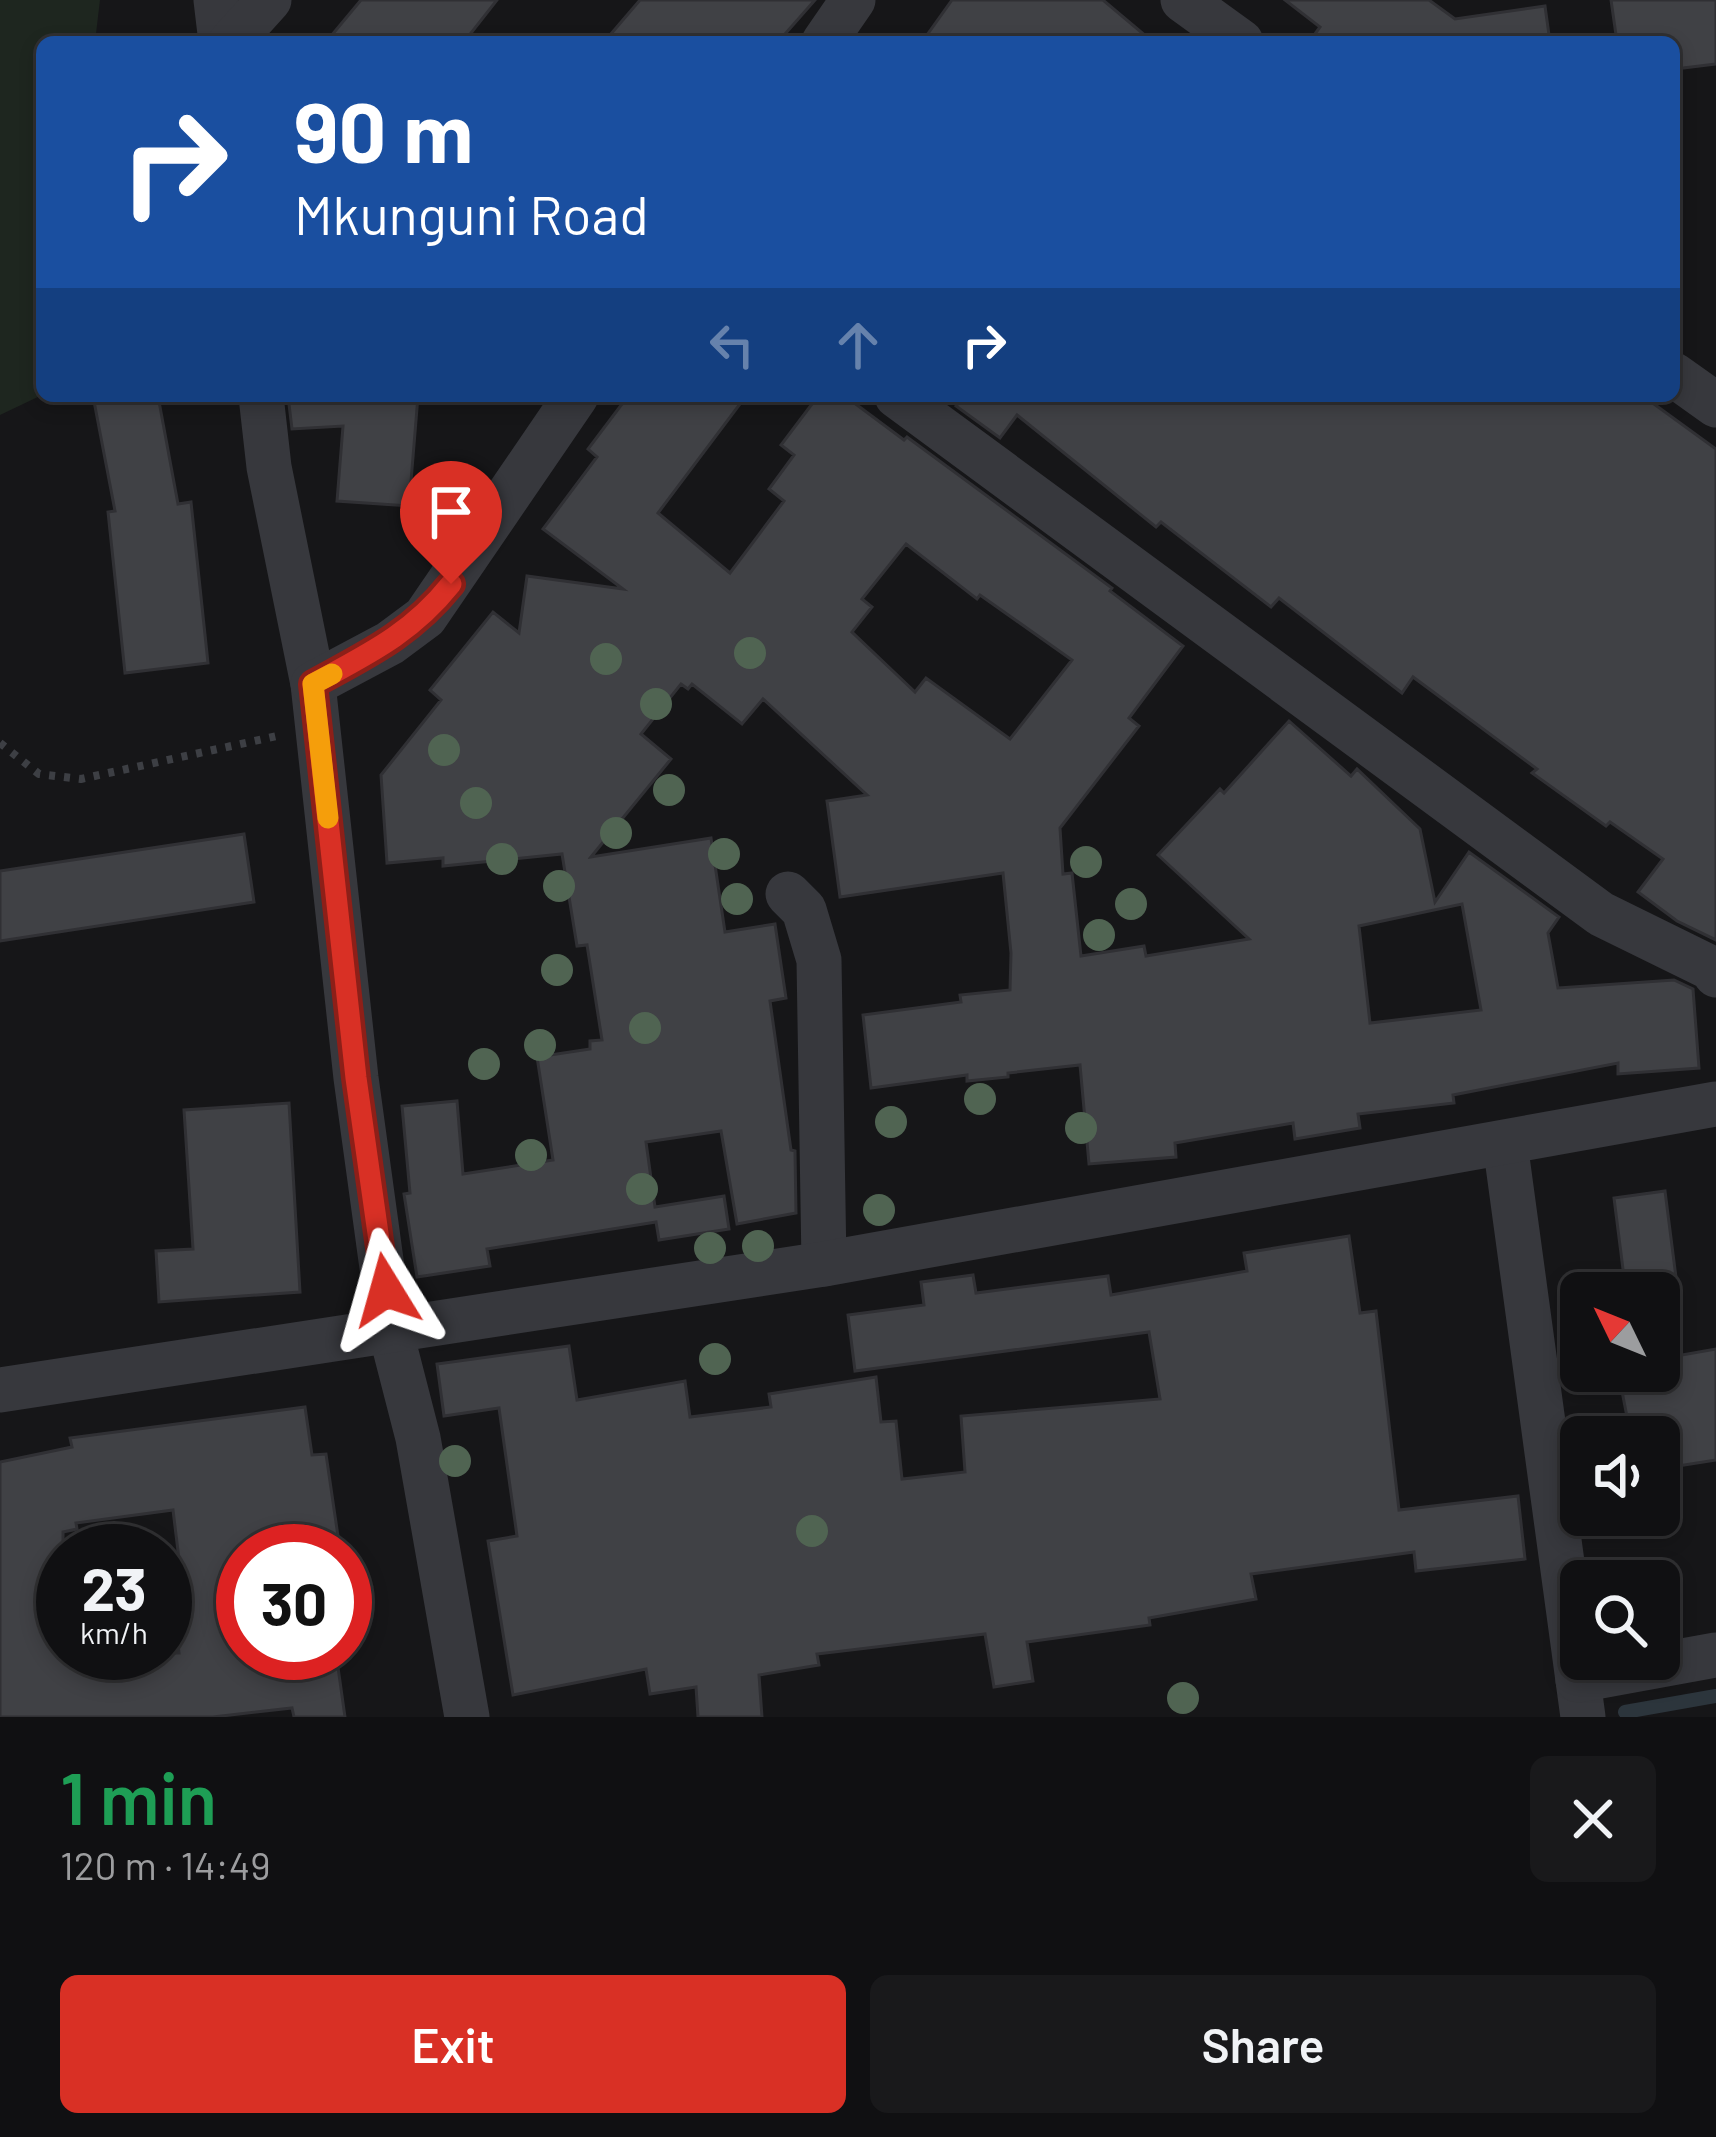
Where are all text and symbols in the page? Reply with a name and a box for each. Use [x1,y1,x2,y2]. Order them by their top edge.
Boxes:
text: 90 m [294,79,473,180]
icon: right [96,84,252,240]
text: Mkunguni Road [294,181,649,246]
icon: left [699,312,765,378]
icon: ahead [825,312,891,378]
icon: right [951,312,1017,378]
pin [400,461,502,584]
icon: arrive [418,479,484,545]
position arrow [323,1227,449,1353]
north arrow [1560,1272,1680,1392]
map controls [1560,1272,1680,1680]
button: sound [1560,1416,1680,1536]
speed limit sign: 30 [216,1524,372,1680]
text: 23 [81,1551,147,1623]
button: search [1560,1560,1680,1680]
text: km/h [80,1614,148,1650]
text: 1 min [60,1753,217,1839]
button: close [1530,1756,1656,1882]
text: 120 m · 14:49 [60,1841,271,1888]
button: Exit [60,1975,846,2113]
button: Share [870,1975,1656,2113]

